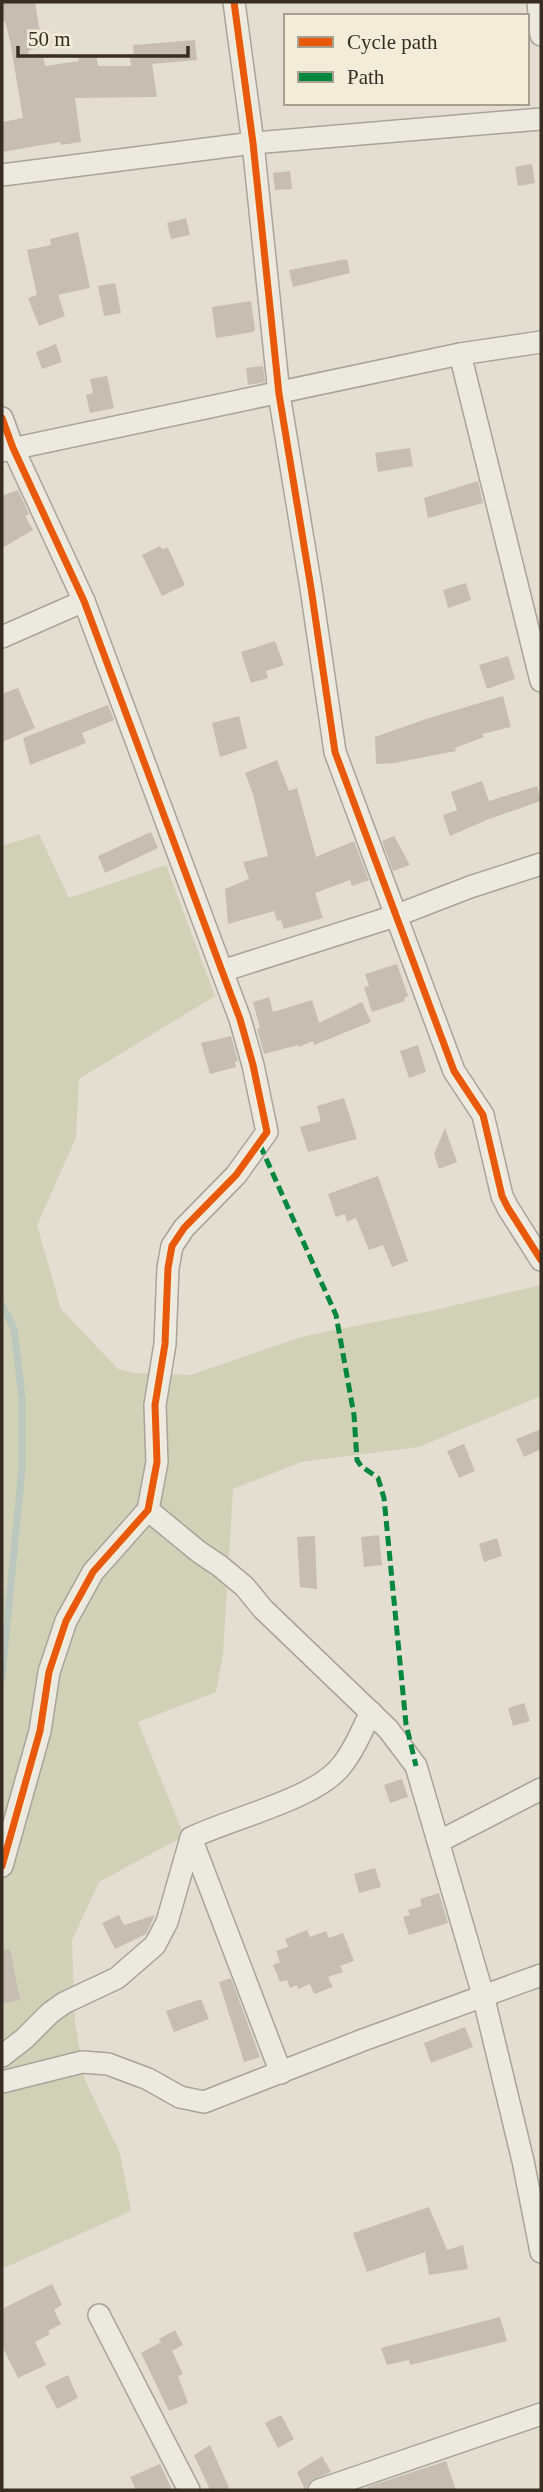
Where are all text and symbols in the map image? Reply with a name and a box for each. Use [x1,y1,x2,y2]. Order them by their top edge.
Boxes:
scale bar [18,14,187,58]
legend [284,14,529,105]
text: 50 m [28,27,71,51]
text: Cycle path [347,30,438,54]
text: Path [347,65,385,89]

